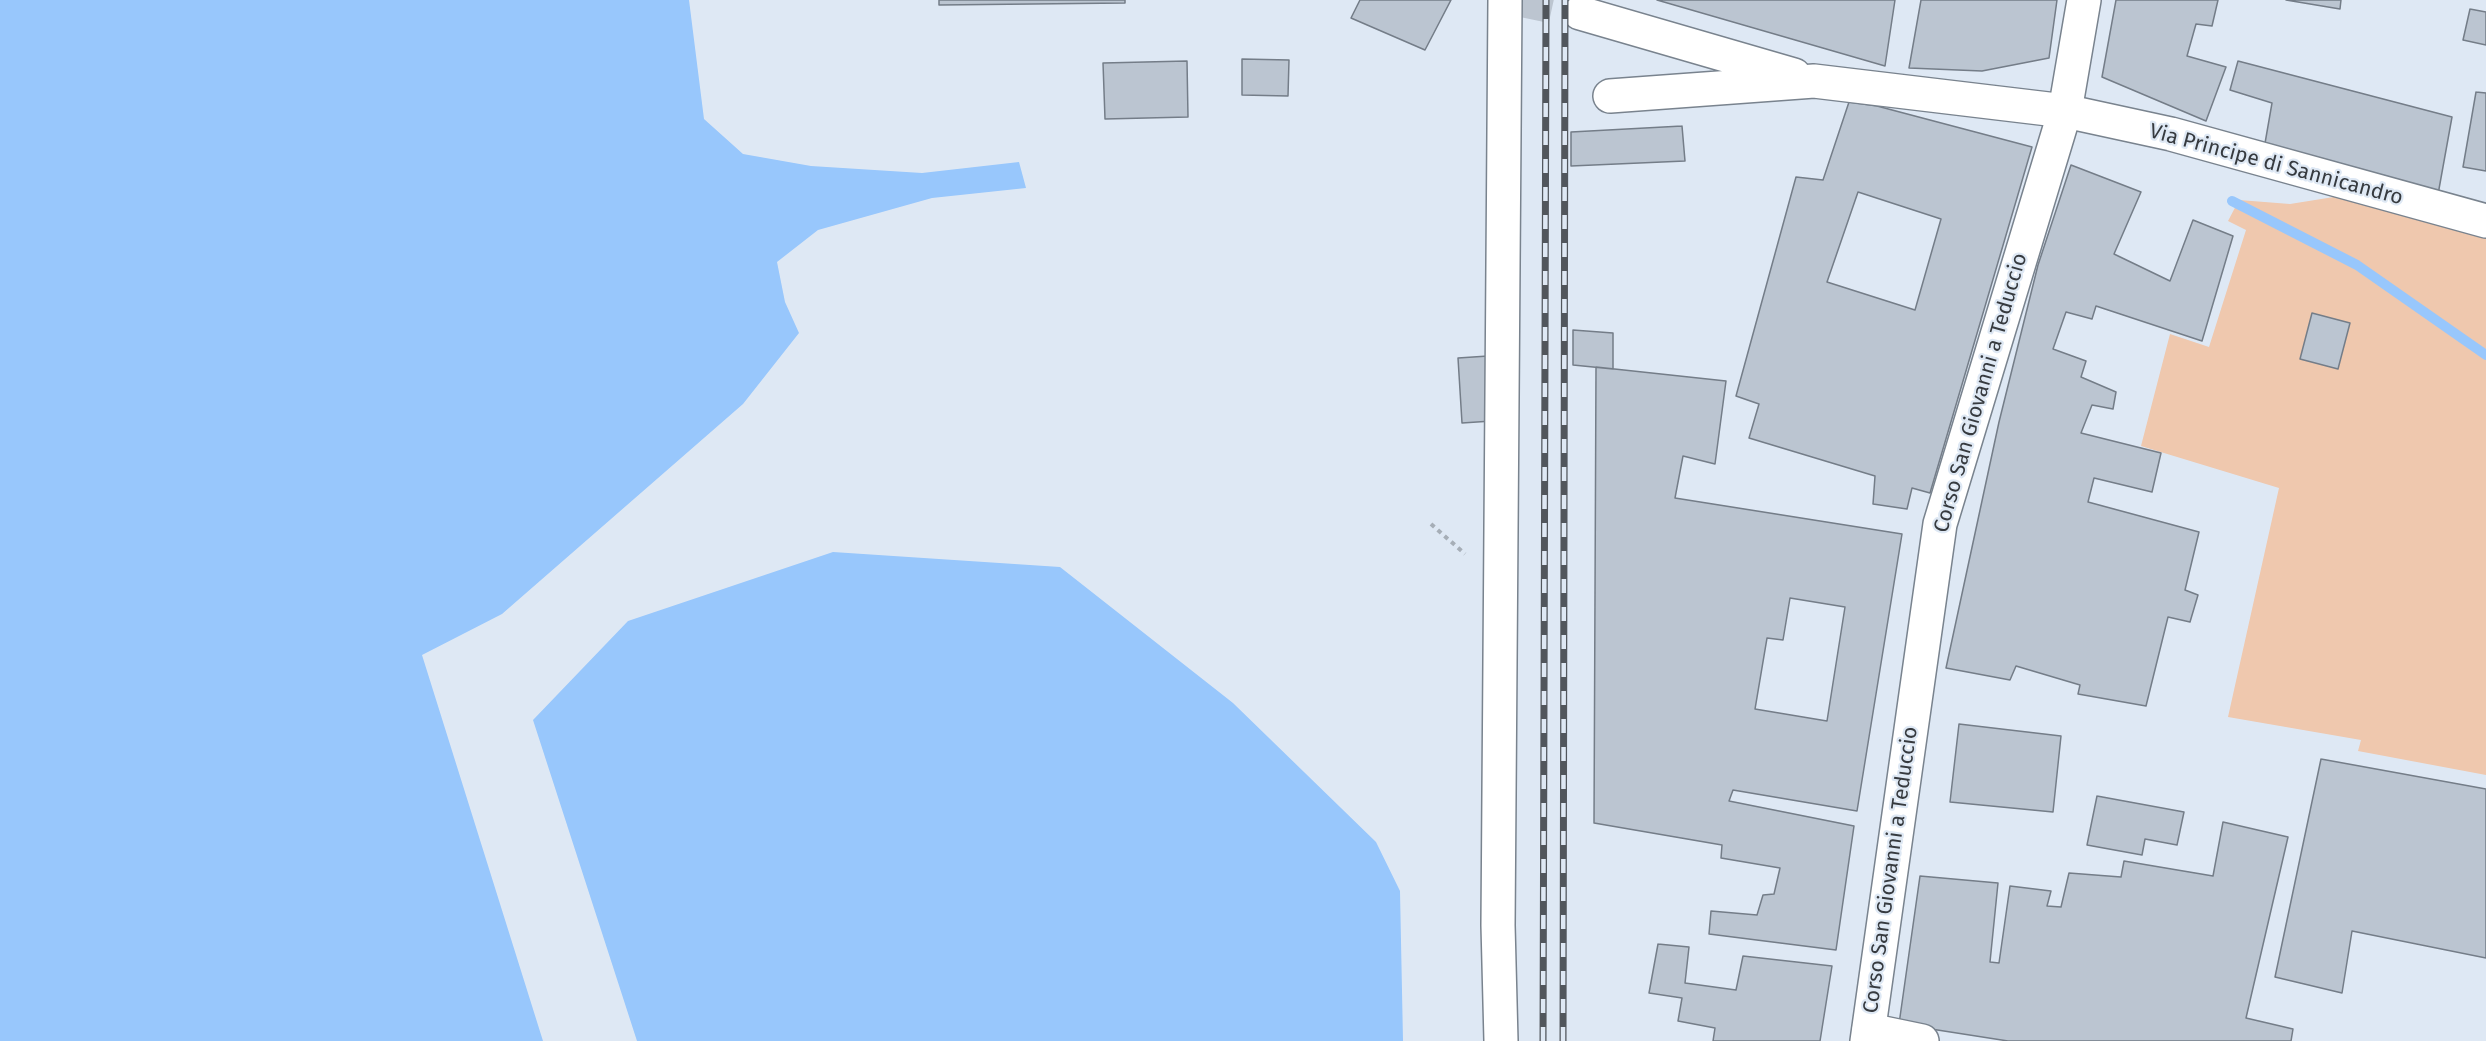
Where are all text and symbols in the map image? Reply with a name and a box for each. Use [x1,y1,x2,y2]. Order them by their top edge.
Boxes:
street label: Via Principe di Sannicandro [2146,119,2406,211]
street label: Corso San Giovanni a Teduccio [1929,250,2033,536]
street label: Corso San Giovanni a Teduccio [1858,725,1924,1015]

